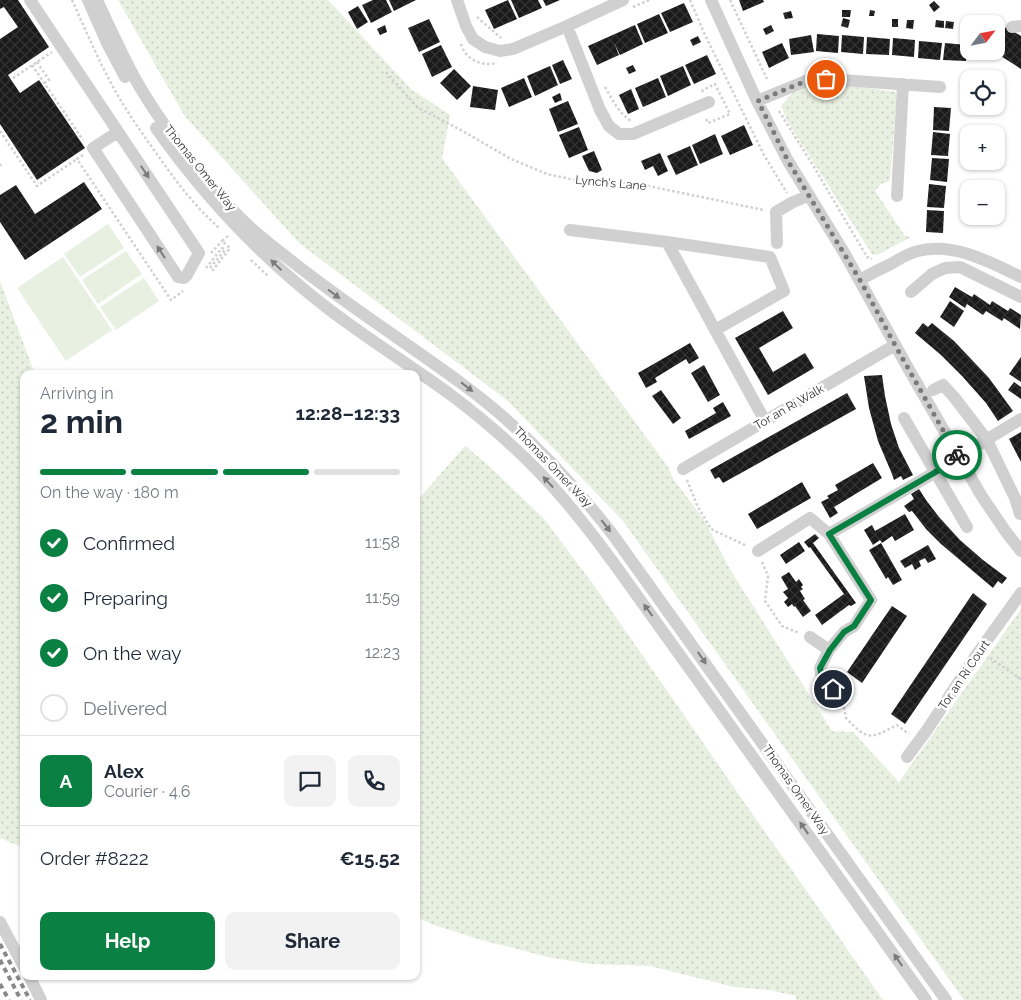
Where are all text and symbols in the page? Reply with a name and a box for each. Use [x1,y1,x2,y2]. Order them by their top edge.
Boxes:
north arrow [960,15,1005,60]
map controls [960,15,1005,225]
pin [805,58,847,100]
icon: bag [812,65,840,93]
button: locate [960,70,1005,115]
street label: Thomas Omer Way [161,122,239,214]
button: + [960,125,1005,170]
one-way arrow [140,165,150,179]
street label: Lynch's Lane [575,173,647,193]
button: − [960,180,1005,225]
one-way arrow [156,245,166,259]
one-way arrow [270,259,282,271]
one-way arrow [327,288,340,299]
street label: Tor an Rí Walk [752,381,827,433]
one-way arrow [460,382,473,393]
text: Arriving in [40,384,114,403]
text: 12:28–12:33 [296,402,400,424]
text: 2 min [40,403,123,440]
street label: Thomas Omer Way [511,424,595,510]
courier [932,430,982,480]
icon: bike [943,441,971,469]
one-way arrow [543,476,554,489]
text: On the way · 180 m [40,483,179,502]
one-way arrow [601,519,612,532]
icon: check [40,529,68,557]
text: Confirmed [83,532,175,554]
text: 11:58 [365,533,400,552]
icon: check [40,584,68,612]
text: Preparing [83,587,168,609]
text: 11:59 [365,588,400,607]
one-way arrow [643,603,653,617]
street label: Tor an Rí Court [936,638,992,712]
icon: check [40,639,68,667]
text: On the way [83,642,182,664]
text: 12:23 [365,643,400,662]
one-way arrow [697,651,707,665]
pin [812,668,854,710]
icon: home [819,675,847,703]
text: Delivered [83,697,167,719]
street label: Thomas Omer Way [760,742,832,838]
button: chat [284,755,336,807]
button: phone [348,755,400,807]
text: Alex [104,760,144,782]
text: A [60,770,72,792]
text: Courier · 4.6 [104,782,190,801]
one-way arrow [798,822,809,835]
text: Order #8222 [40,847,149,869]
text: €15.52 [339,847,400,869]
button: Help [40,912,215,970]
button: Share [225,912,400,970]
one-way arrow [893,953,903,967]

